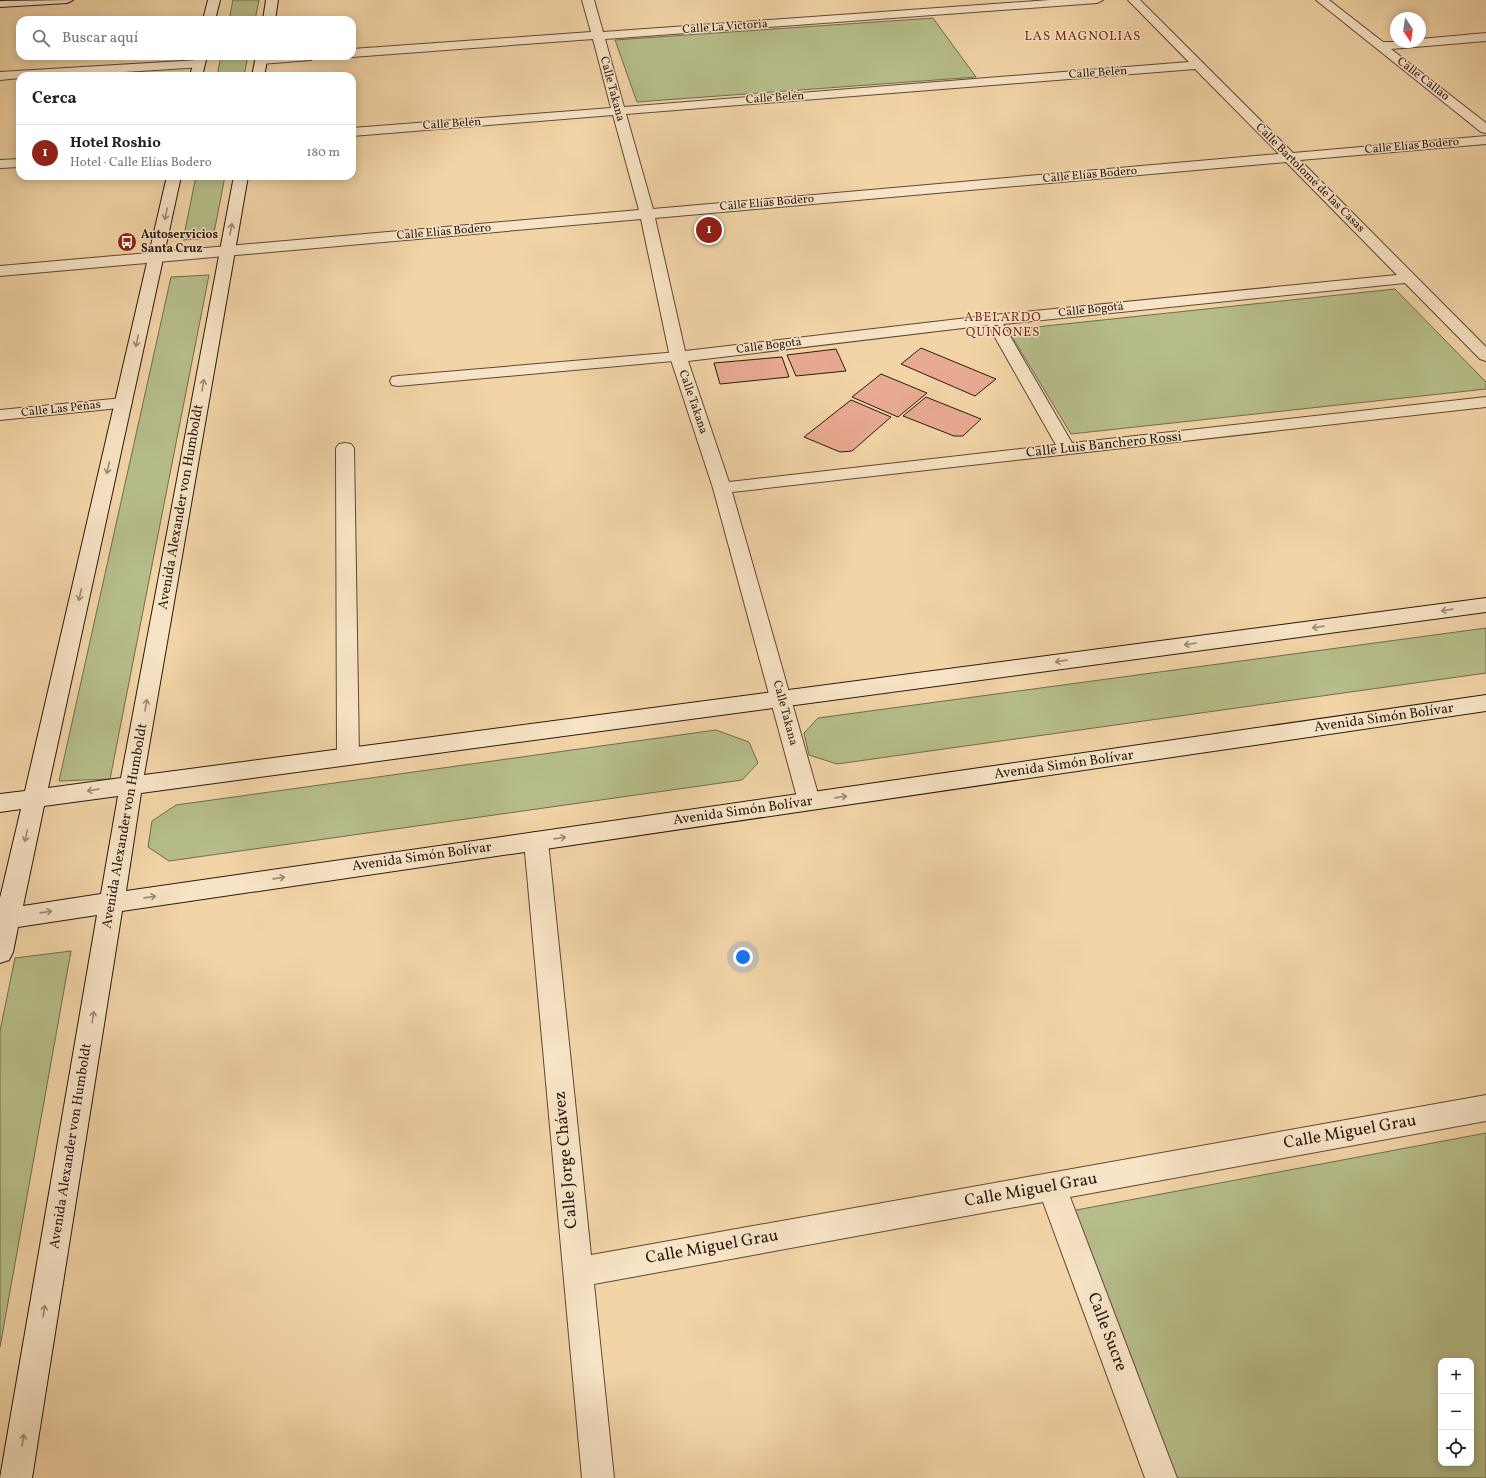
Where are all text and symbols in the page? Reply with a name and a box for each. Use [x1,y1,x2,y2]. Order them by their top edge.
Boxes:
north arrow [1390,12,1426,48]
search box [16,16,356,60]
street label: Calle La Victoria [682,16,768,38]
icon: search [30,27,52,49]
text: Buscar aquí [62,28,138,49]
district label: LAS MAGNOLIAS [1024,28,1142,46]
street label: Calle Callao [1393,53,1453,105]
street label: Calle Takana [596,55,628,123]
street label: Calle Belén [1068,63,1128,83]
text: Cerca [32,87,77,110]
street label: Calle Belén [745,88,805,108]
street label: Calle Belén [422,114,482,134]
street label: Calle Bartolomé de las Casas [1252,120,1368,236]
text: Hotel Roshio [70,133,161,154]
street label: Calle Elías Bodero [1364,134,1460,158]
text: 1 [42,144,48,162]
text: 180 m [306,144,340,162]
text: Hotel · Calle Elías Bodero [70,154,212,172]
street label: Calle Elías Bodero [1042,163,1138,187]
street label: Calle Elías Bodero [719,191,815,215]
one-way arrow [161,207,169,220]
pin: 1 [696,215,722,245]
street label: Calle Elías Bodero [396,220,492,244]
one-way arrow [227,223,235,236]
place label: Autoservicios Santa Cruz [141,227,218,257]
bus stop icon: Autoservicios Santa Cruz [116,231,138,253]
street label: Calle Bogotá [1058,299,1125,321]
district label: ABELARDO QUIÑONES [964,309,1042,342]
one-way arrow [133,334,140,347]
street label: Calle Bogotá [735,334,803,358]
street label: Calle Takana [675,368,711,436]
one-way arrow [199,378,207,391]
street label: Calle Las Peñas [20,397,102,421]
street label: Avenida Alexander von Humboldt [154,403,208,611]
street label: Calle Luis Banchero Rossi [1025,427,1183,463]
one-way arrow [104,461,112,474]
one-way arrow [75,588,83,601]
one-way arrow [1441,606,1454,614]
one-way arrow [1312,623,1325,631]
one-way arrow [1184,640,1197,648]
one-way arrow [1055,657,1068,665]
street label: Calle Takana [769,679,801,747]
one-way arrow [142,699,150,712]
street label: Avenida Simón Bolívar [1313,699,1455,737]
street label: Avenida Alexander von Humboldt [98,722,152,930]
street label: Avenida Simón Bolívar [993,746,1135,784]
one-way arrow [87,786,100,794]
street label: Avenida Simón Bolívar [672,792,814,830]
one-way arrow [834,793,847,801]
one-way arrow [22,829,29,842]
one-way arrow [553,834,566,842]
street label: Avenida Simón Bolívar [351,838,493,876]
one-way arrow [272,874,285,882]
one-way arrow [144,893,157,901]
one-way arrow [39,908,52,916]
your location [733,947,753,967]
one-way arrow [89,1011,97,1024]
street label: Avenida Alexander von Humboldt [45,1042,97,1250]
street label: Calle Jorge Chávez [549,1090,583,1230]
street label: Calle Miguel Grau [1282,1109,1418,1155]
street label: Calle Miguel Grau [963,1167,1099,1213]
street label: Calle Miguel Grau [644,1224,780,1270]
street label: Calle Sucre [1081,1289,1133,1375]
one-way arrow [40,1305,48,1318]
map controls [1438,1358,1474,1466]
button: + [1438,1358,1474,1394]
button: − [1438,1394,1474,1430]
button: locate [1438,1430,1474,1466]
one-way arrow [19,1433,27,1446]

